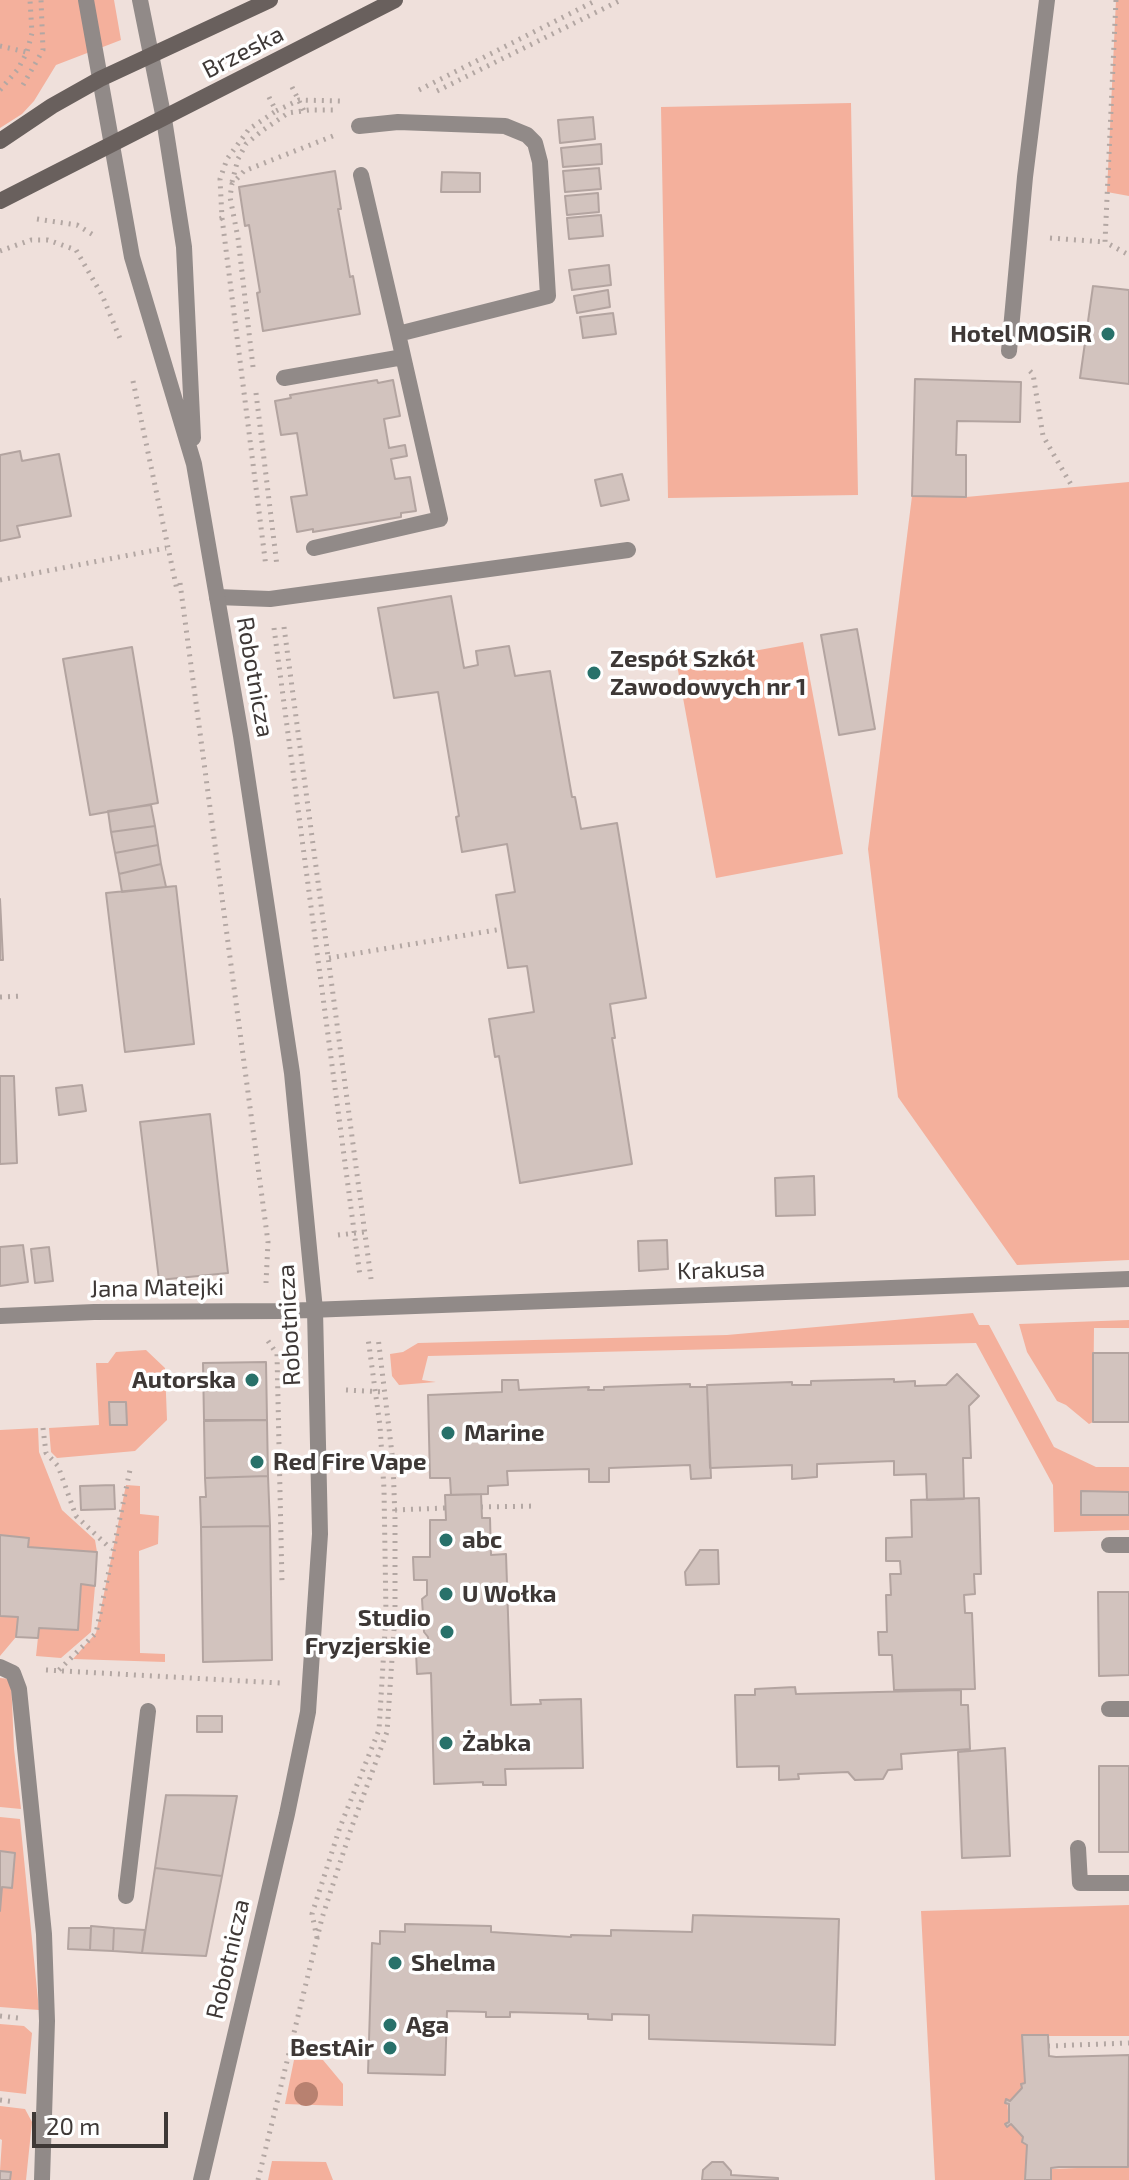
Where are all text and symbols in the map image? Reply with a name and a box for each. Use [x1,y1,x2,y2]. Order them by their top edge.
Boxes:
street label: Brzeska [198,19,288,85]
place label: Hotel MOSiR [950,320,1092,348]
marker: Hotel MOSiR [1099,325,1117,343]
street label: Robotnicza [230,615,280,739]
place label: Zespół Szkół Zawodowych nr 1 [610,645,806,701]
marker: Zespół Szkół Zawodowych nr 1 [585,664,603,682]
street label: Krakusa [676,1254,766,1286]
street label: Robotnicza [271,1263,307,1387]
street label: Jana Matejki [90,1272,224,1304]
place label: Autorska [132,1366,236,1394]
marker: Autorska [243,1371,261,1389]
place label: Marine [464,1419,544,1447]
marker: Marine [439,1424,457,1442]
place label: Red Fire Vape [273,1448,427,1476]
marker: Red Fire Vape [248,1453,266,1471]
place label: abc [462,1526,502,1554]
marker: abc [437,1531,455,1549]
place label: U Wołka [462,1580,557,1608]
marker: U Wołka [437,1585,455,1603]
place label: Studio Fryzjerskie [305,1604,431,1660]
marker: Studio Fryzjerskie [438,1623,456,1641]
place label: Żabka [462,1729,531,1757]
marker: Żabka [437,1734,455,1752]
street label: Robotnicza [200,1896,256,2022]
place label: Shelma [411,1949,496,1977]
marker: Shelma [386,1954,404,1972]
place label: Aga [406,2011,449,2039]
marker: Aga [381,2016,399,2034]
place label: BestAir [290,2034,374,2062]
marker: BestAir [381,2039,399,2057]
scale bar [36,2096,172,2146]
text: 20 m [46,2111,100,2140]

